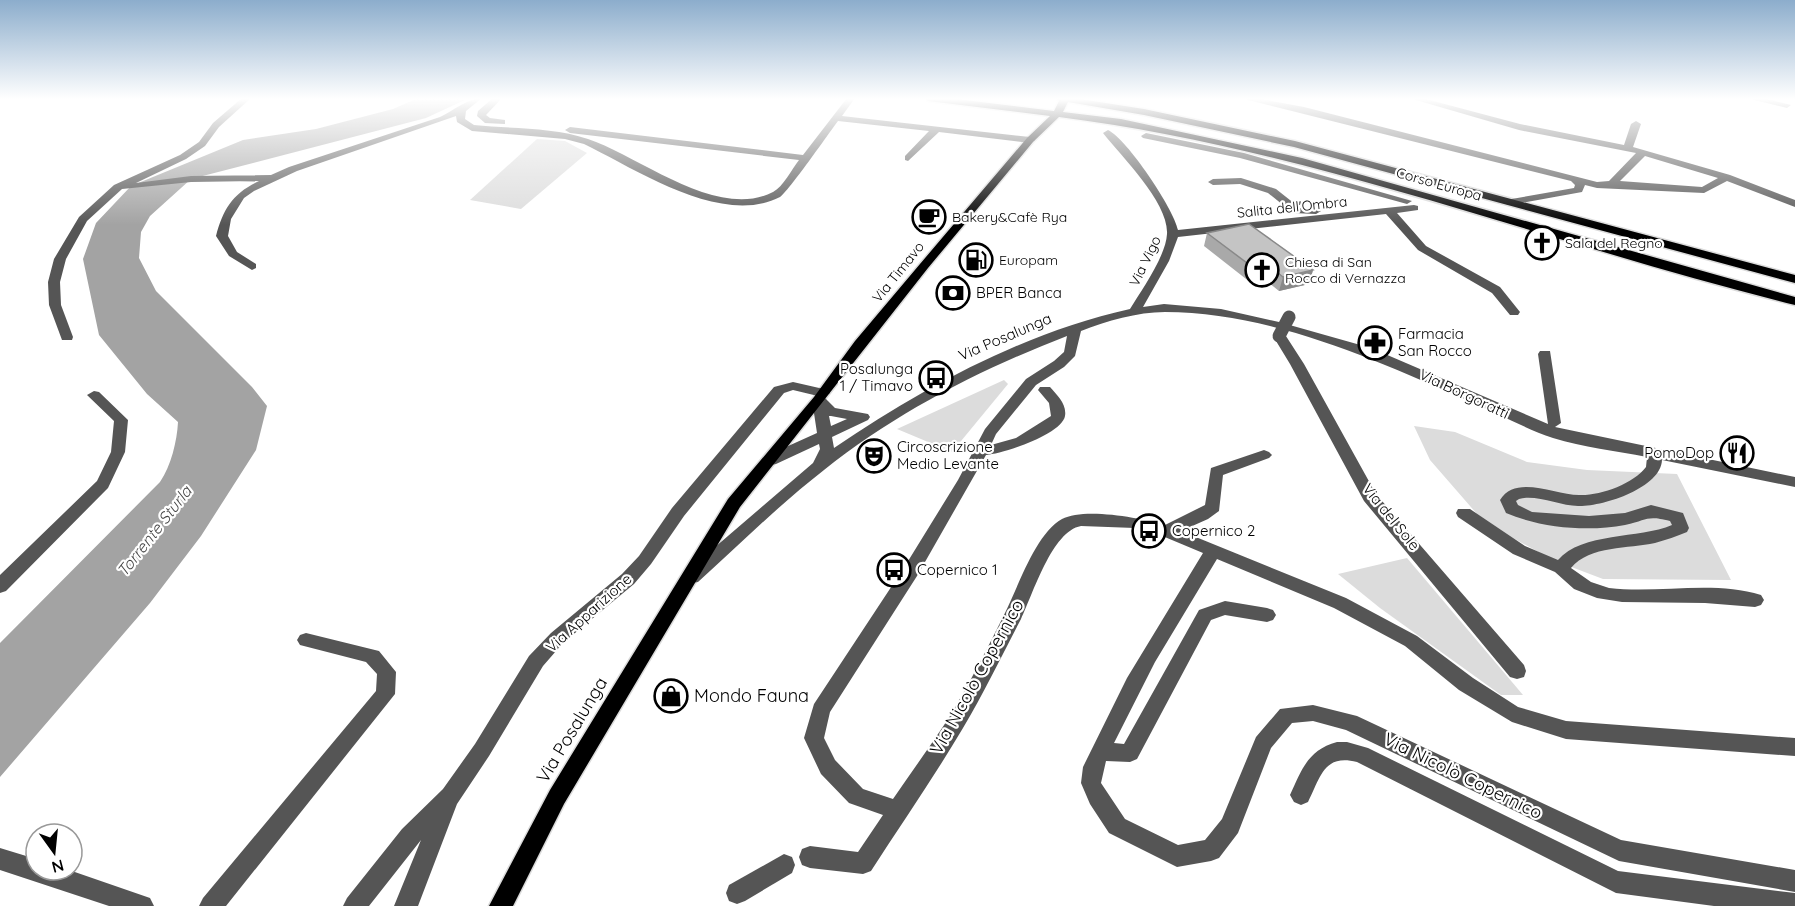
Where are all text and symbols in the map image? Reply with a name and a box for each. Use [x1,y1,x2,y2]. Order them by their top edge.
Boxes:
street label: Corso Europa [1394,163,1484,205]
street label: Salita dell'Ombra [1236,192,1348,222]
cafe icon: Bakery&Cafè Rya [911,199,947,235]
place label: Bakery&Cafè Rya [952,208,1067,226]
church icon: Sala del Regno [1524,225,1560,261]
street label: Via Vigo [1125,233,1165,289]
place label: Sala del Regno [1565,234,1663,252]
street label: Via Timavo [868,238,928,306]
fuel station icon: Europam [958,242,994,278]
place label: Europam [999,251,1058,269]
church icon: Chiesa di San Rocco di Vernazza [1244,252,1280,288]
place label: Chiesa di San Rocco di Vernazza [1285,253,1406,287]
bank icon: BPER Banca [935,275,971,311]
place label: BPER Banca [976,283,1062,302]
street label: Via Posalunga [955,308,1054,365]
place label: Farmacia San Rocco [1398,324,1472,360]
pharmacy icon: Farmacia San Rocco [1357,325,1393,361]
place label: Posalunga 1 / Timavo [840,359,913,395]
bus stop icon: Posalunga 1 / Timavo [918,360,954,396]
street label: Via Borgoratti [1416,364,1512,423]
restaurant icon: PomoDop [1719,435,1755,471]
place label: Circoscrizione Medio Levante [897,437,999,473]
theatre icon: Circoscrizione Medio Levante [856,438,892,474]
place label: PomoDop [1644,443,1714,462]
street label: Via del Sole [1359,479,1424,554]
water label: Torrente Sturla [112,481,196,580]
bus stop icon: Copernico 2 [1131,513,1167,549]
place label: Copernico 2 [1172,521,1255,540]
bus stop icon: Copernico 1 [876,552,912,588]
place label: Copernico 1 [917,560,998,579]
street label: Via Apparizione [542,569,636,656]
street label: Via Nicolò Copernico [924,595,1029,758]
street label: Via Posalunga [531,673,612,787]
shop icon: Mondo Fauna [653,678,689,714]
place label: Mondo Fauna [694,684,809,707]
street label: Via Nicolò Copernico [1380,727,1546,824]
north arrow [24,822,84,882]
text: N [50,855,66,878]

